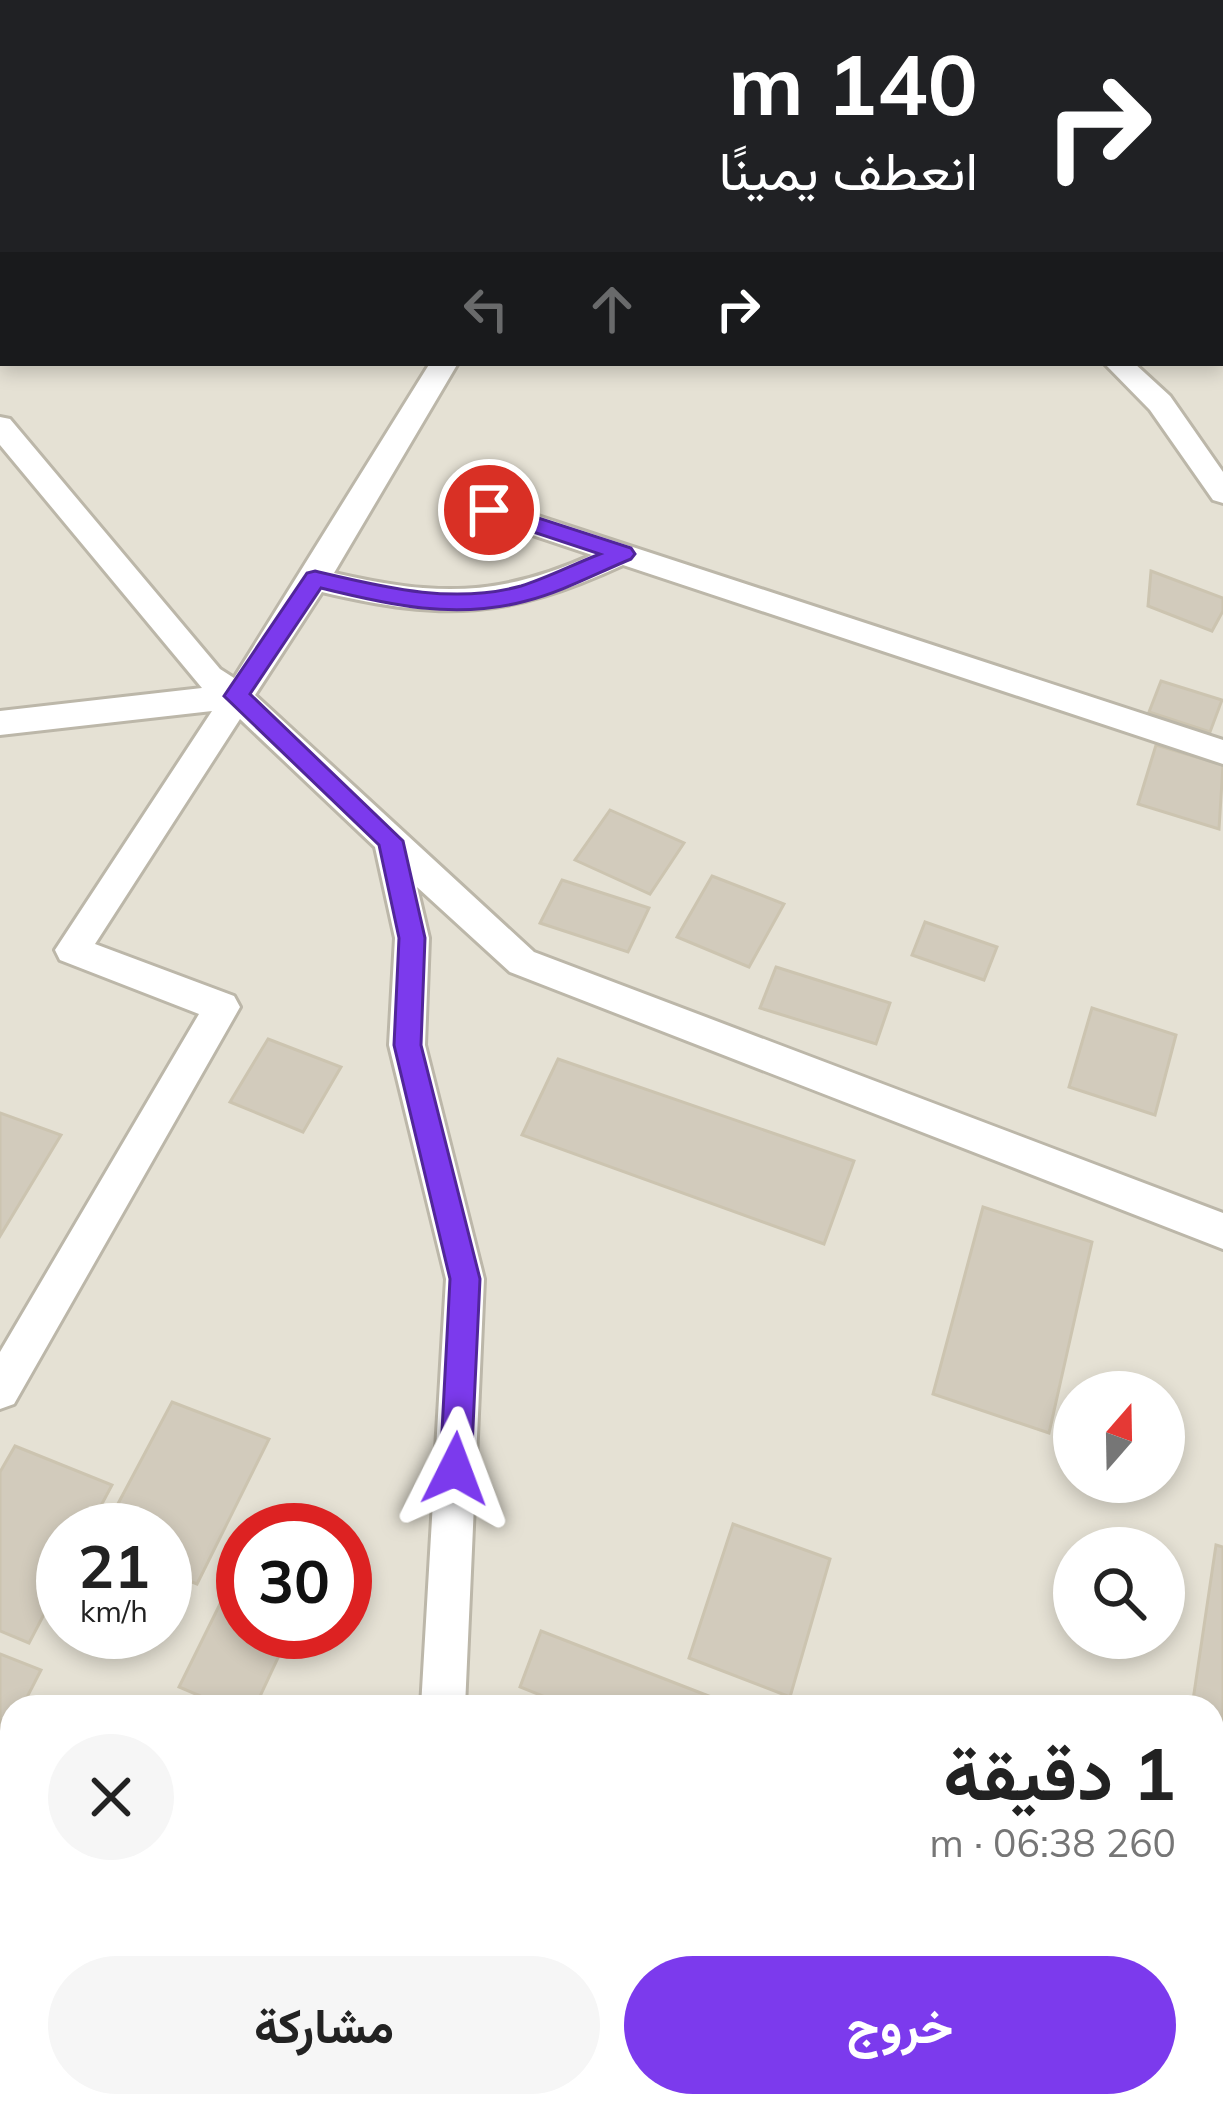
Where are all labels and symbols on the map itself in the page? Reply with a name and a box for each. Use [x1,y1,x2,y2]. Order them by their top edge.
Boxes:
pin [438,459,540,561]
north arrow [1053,1371,1185,1503]
position arrow [392,1406,518,1532]
speed limit sign: 30 [216,1503,372,1659]

